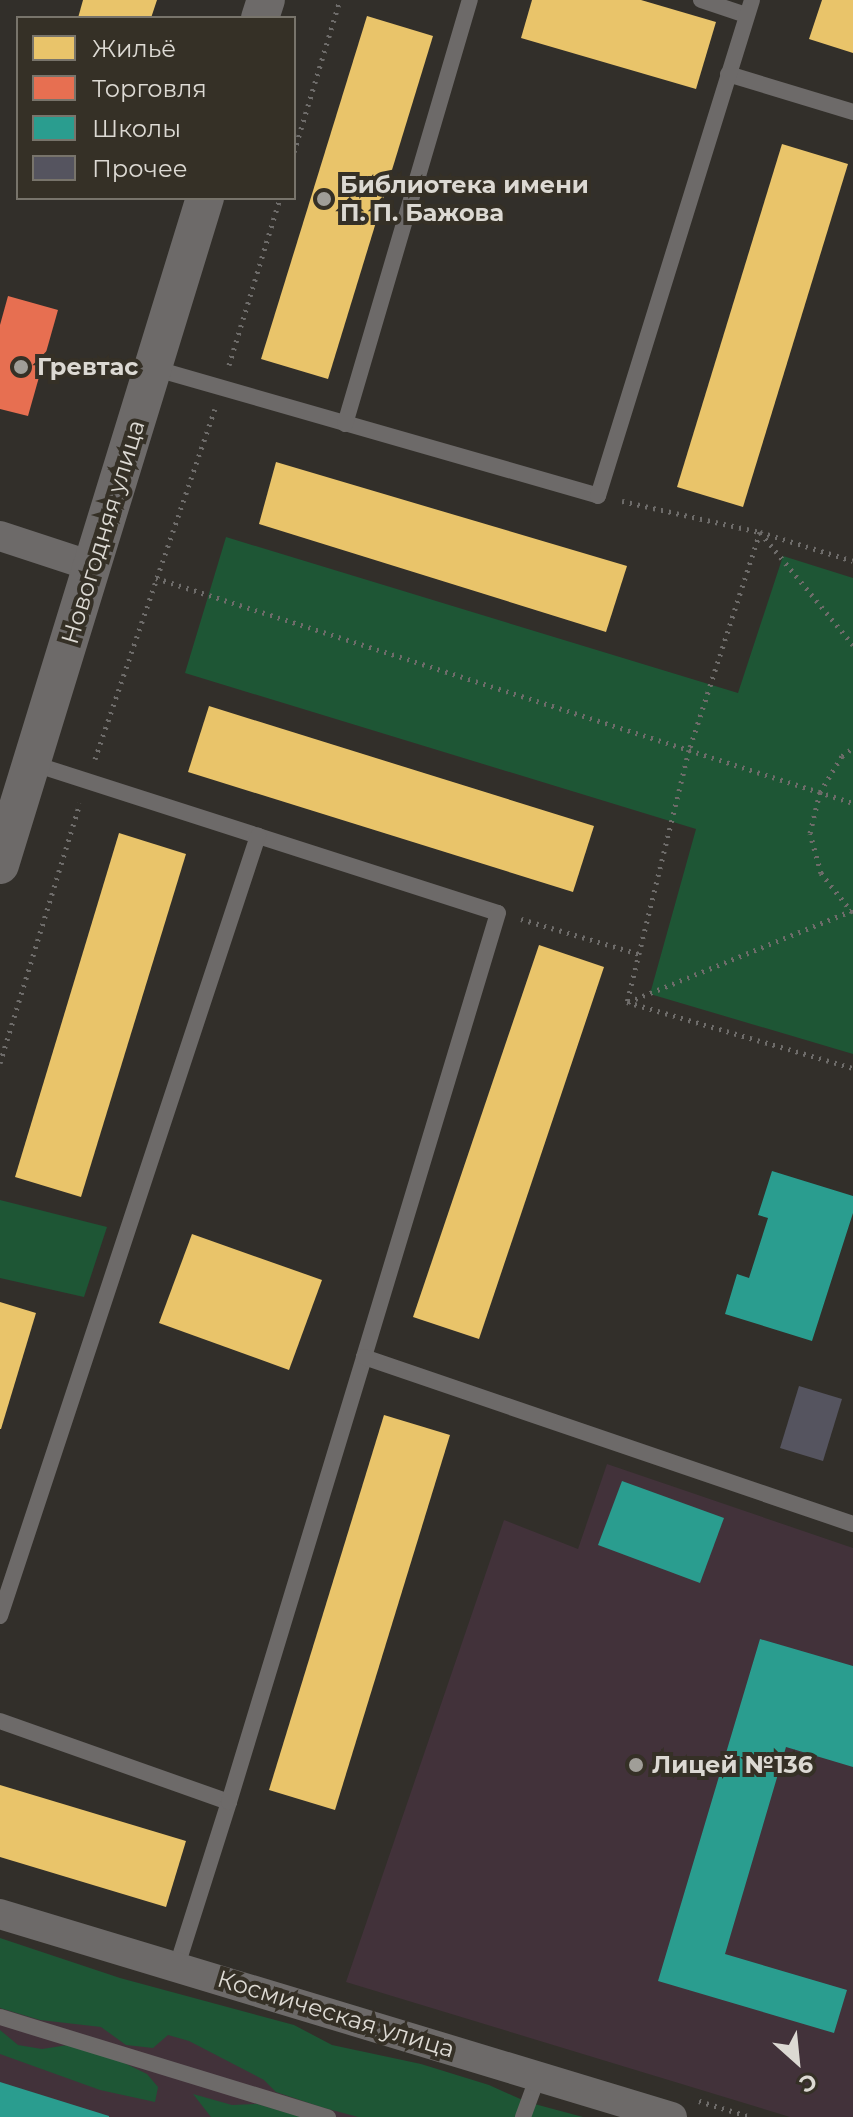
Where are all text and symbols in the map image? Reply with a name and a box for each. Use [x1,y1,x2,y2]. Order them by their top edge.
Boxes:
legend [16,16,296,200]
text: Жильё [92,34,176,63]
text: Торговля [92,74,207,103]
text: Школы [92,114,181,143]
text: Прочее [92,154,188,183]
place label: Библиотека имени П. П. Бажова [340,171,589,227]
marker: Библиотека имени П. П. Бажова [315,190,333,208]
place label: Гревтас [37,353,138,381]
marker: Гревтас [12,358,30,376]
street label: Новогодняя улица [55,416,151,648]
place label: Лицей №136 [652,1751,813,1779]
marker: Лицей №136 [627,1756,645,1774]
street label: Космическая улица [214,1964,458,2064]
north arrow [757,2021,837,2101]
text: С [795,2067,821,2098]

